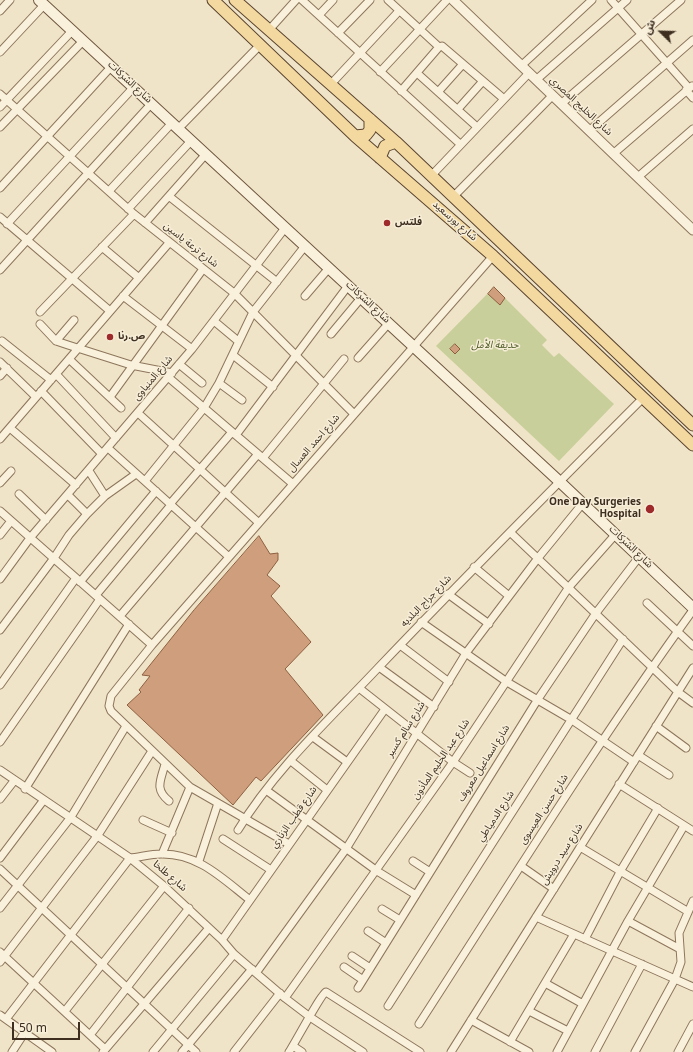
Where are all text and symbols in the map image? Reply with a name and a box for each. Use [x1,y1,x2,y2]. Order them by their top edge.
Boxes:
north arrow [641,12,681,52]
text: ش [636,16,663,39]
street label: شارع الشركات [104,59,154,107]
street label: شارع الخليج المصري [546,75,614,139]
street label: شارع بورسعيد [429,199,479,245]
place label: فلتس [395,217,422,229]
marker: فلتس [382,218,392,228]
street label: شارع ترعة ياسين [160,221,220,271]
street label: شارع الشركات [342,279,392,327]
place label: ص.رنا [118,331,145,343]
marker: ص.رنا [105,332,115,342]
park label: حديقة الأمل [471,340,519,352]
street label: شارع المنياوى [132,354,176,404]
street label: شارع احمد العسال [287,413,343,475]
place label: One Day Surgeries Hospital [549,497,641,520]
marker: One Day Surgeries Hospital [644,503,656,515]
street label: شارع الشركات [606,524,654,572]
street label: شارع جراج البلديه [399,574,455,630]
street label: شارع سالم كسبر [385,700,429,760]
street label: شارع عبد الحليم المأذون [411,717,473,803]
street label: شارع اسماعيل معروف [456,723,514,805]
street label: شارع حسن العيسوى [518,773,572,847]
street label: شارع قطب الزناري [269,785,321,851]
street label: شارع الدمياطي [476,789,518,845]
street label: شارع سيد درويش [539,822,587,888]
street label: شارع طلخا [150,859,188,895]
scale bar [14,1014,82,1040]
text: 50 m [19,1016,47,1041]

